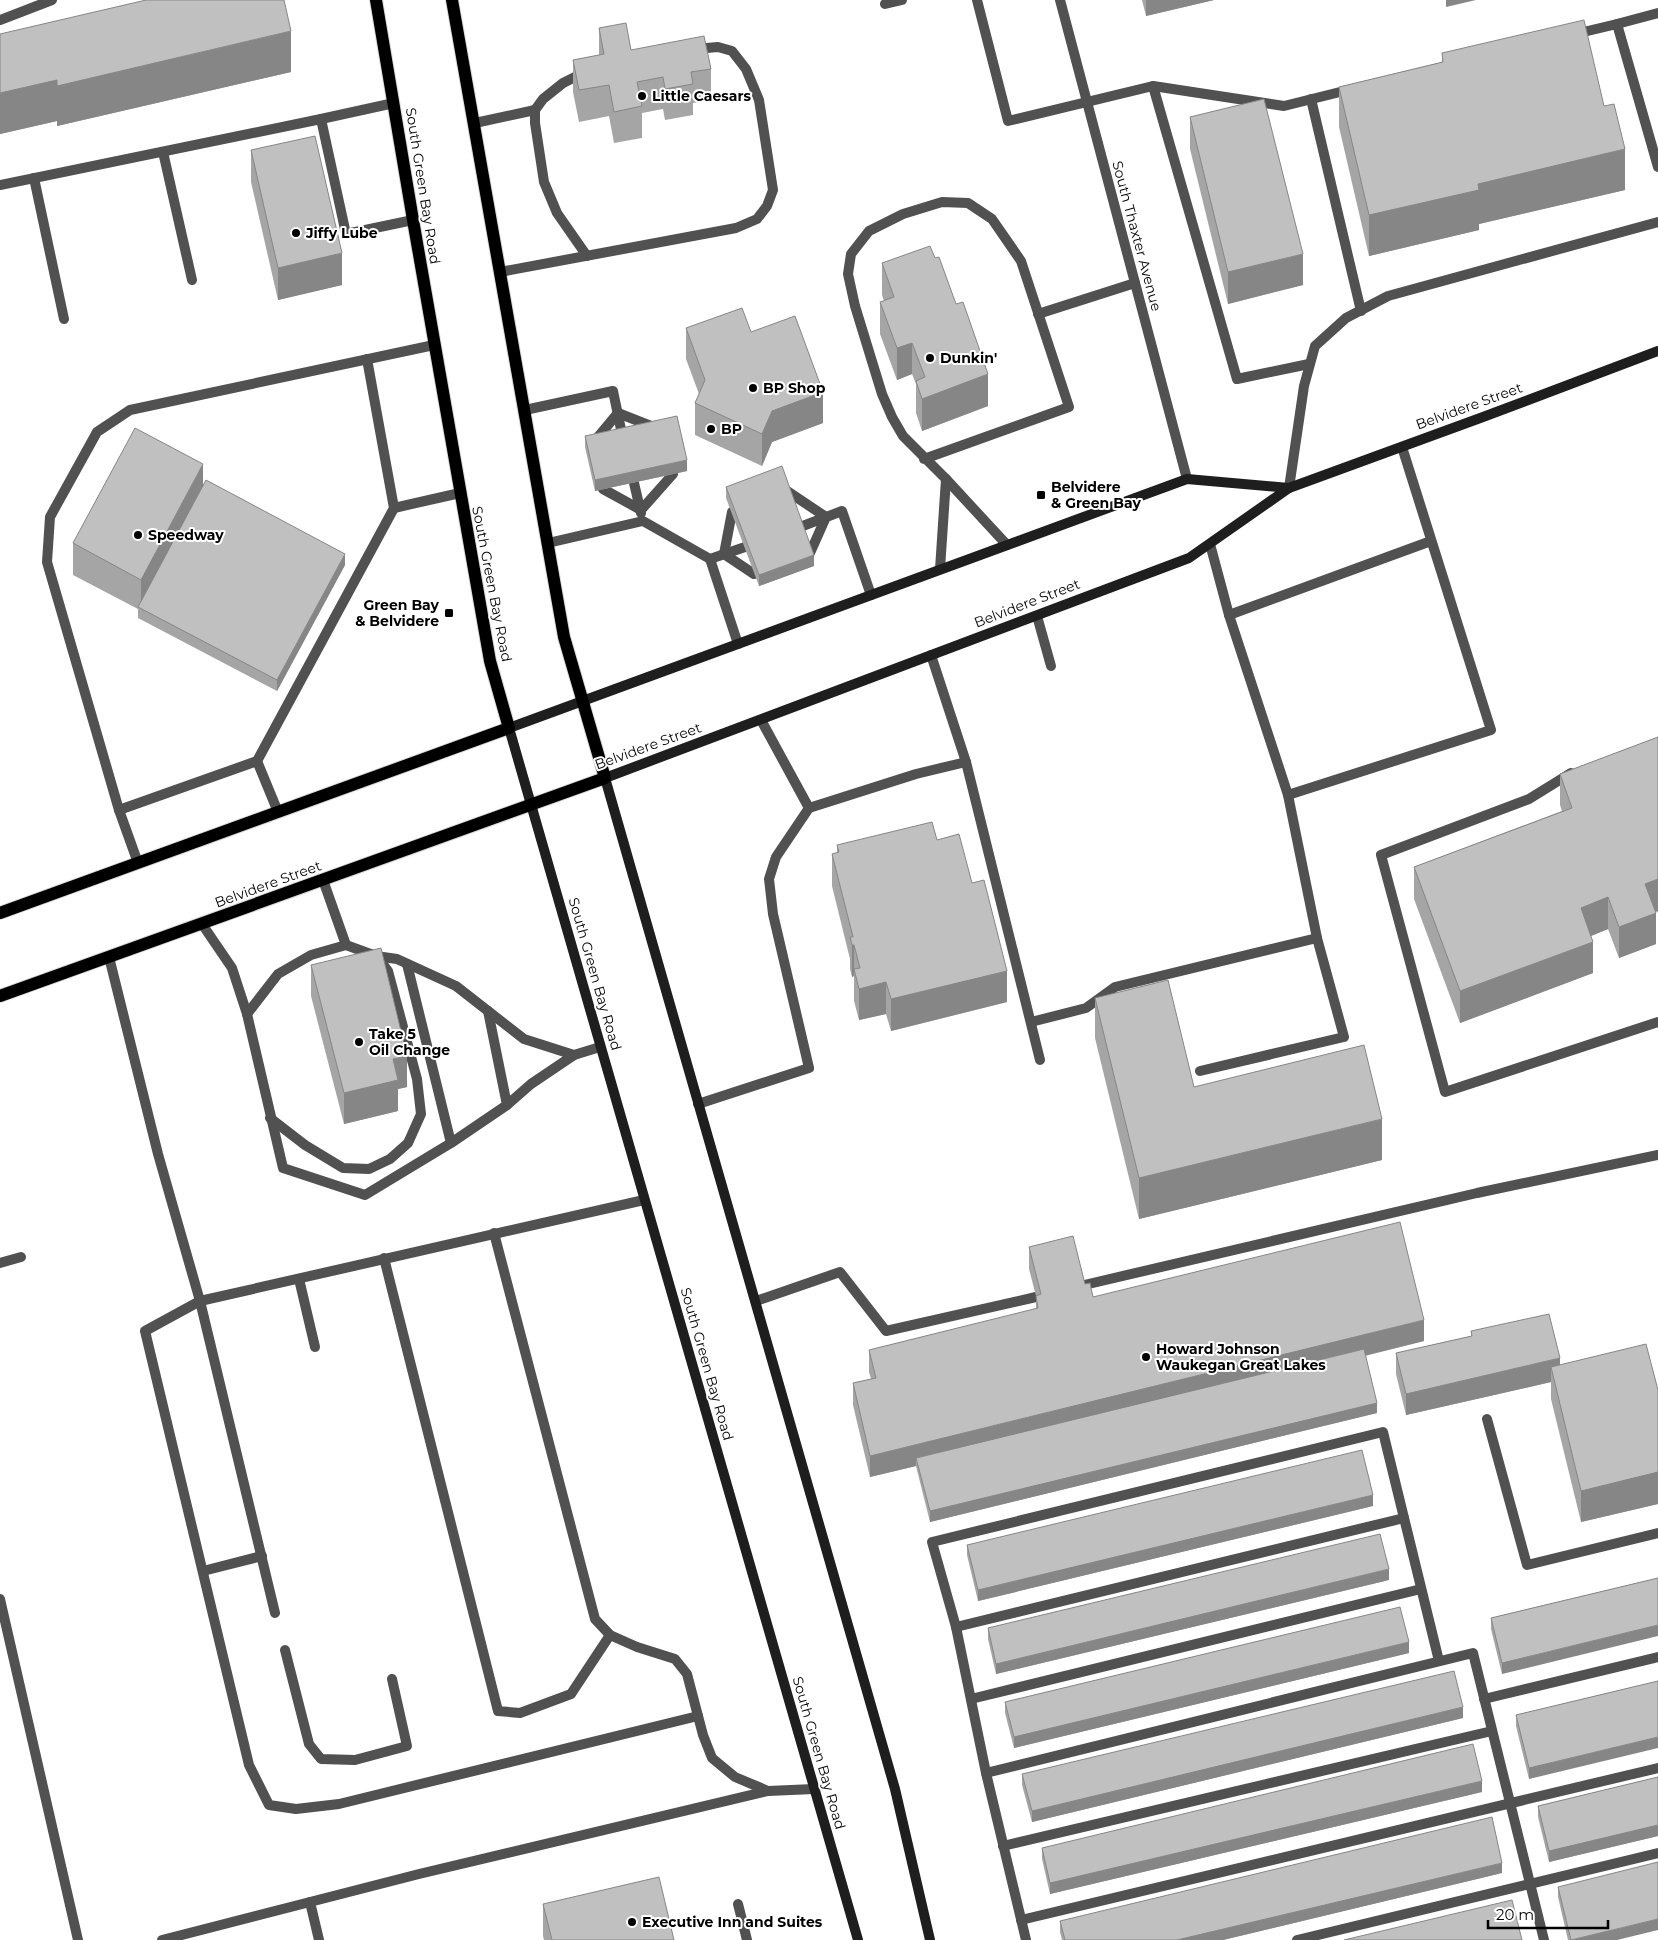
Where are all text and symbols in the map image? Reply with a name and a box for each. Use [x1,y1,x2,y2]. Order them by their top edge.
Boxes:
place label: Little Caesars [652,87,751,105]
marker: Little Caesars [636,90,648,102]
street label: South Green Bay Road [402,106,444,266]
street label: South Thaxter Avenue [1108,159,1166,313]
place label: Jiffy Lube [305,224,378,242]
marker: Jiffy Lube [290,227,302,239]
place label: Dunkin' [940,349,997,367]
marker: Dunkin' [924,352,936,364]
street label: Belvidere Street [1413,378,1525,434]
place label: BP Shop [763,379,826,397]
marker: BP Shop [747,382,759,394]
place label: BP [721,420,742,438]
marker: BP [705,423,717,435]
place label: Belvidere & Green Bay [1051,478,1141,512]
marker: Belvidere & Green Bay [1035,489,1047,501]
street label: South Green Bay Road [468,505,516,663]
place label: Speedway [148,526,224,544]
marker: Speedway [132,529,144,541]
street label: Belvidere Street [972,574,1083,631]
place label: Green Bay & Belvidere [355,596,440,630]
marker: Green Bay & Belvidere [443,607,455,619]
street label: Belvidere Street [592,718,704,774]
street label: Belvidere Street [212,856,324,912]
street label: South Green Bay Road [565,895,625,1053]
place label: Take 5 Oil Change [369,1025,450,1059]
marker: Take 5 Oil Change [353,1036,365,1048]
street label: South Green Bay Road [677,1285,737,1443]
place label: Howard Johnson Waukegan Great Lakes [1156,1340,1326,1374]
marker: Howard Johnson Waukegan Great Lakes [1140,1351,1152,1363]
street label: South Green Bay Road [789,1674,849,1832]
scale bar [1488,1898,1608,1930]
text: 20 m [1496,1905,1534,1924]
place label: Executive Inn and Suites [642,1913,823,1931]
marker: Executive Inn and Suites [626,1916,638,1928]

